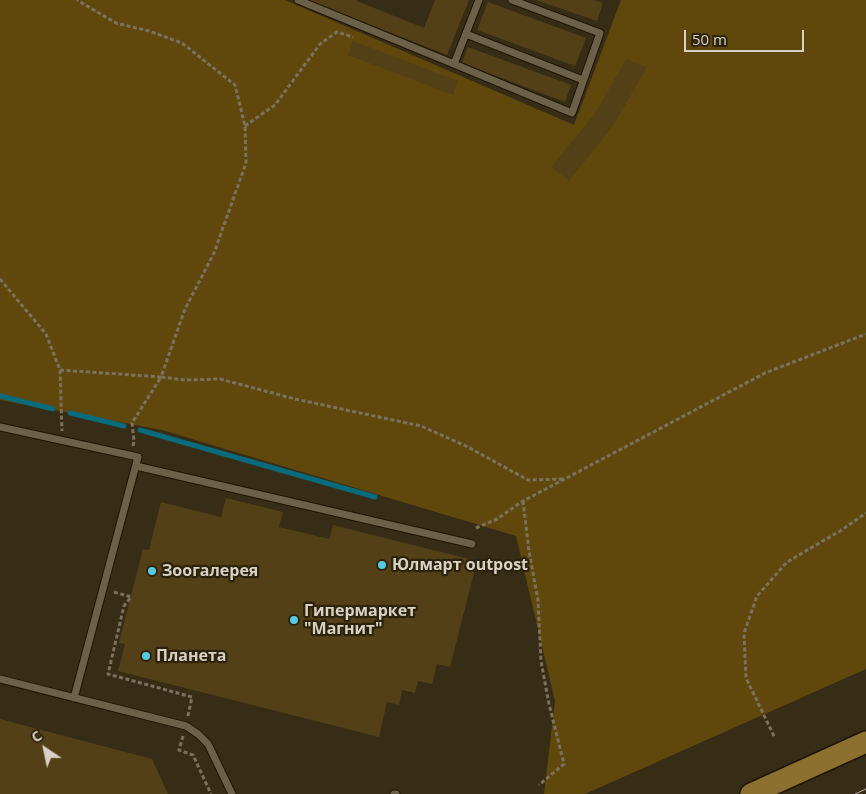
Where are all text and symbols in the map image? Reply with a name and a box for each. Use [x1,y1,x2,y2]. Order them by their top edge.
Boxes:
scale bar [686,20,806,52]
text: 50 m [692,29,727,49]
place label: Юлмарт outpost [392,555,528,575]
marker: Юлмарт outpost [376,559,388,571]
place label: Зоогалерея [162,561,258,581]
marker: Зоогалерея [146,565,158,577]
place label: Гипермаркет "Магнит" [304,601,416,639]
marker: Гипермаркет "Магнит" [288,614,300,626]
place label: Планета [156,646,226,666]
marker: Планета [140,650,152,662]
north arrow [20,724,70,774]
text: С [27,726,45,747]

